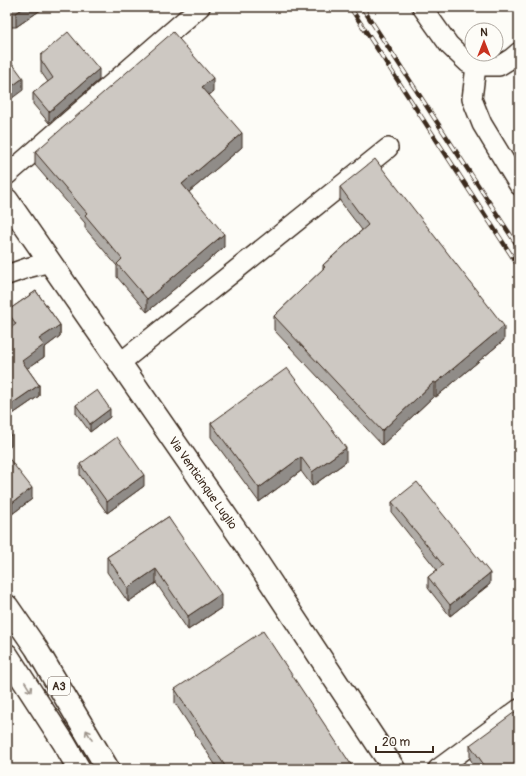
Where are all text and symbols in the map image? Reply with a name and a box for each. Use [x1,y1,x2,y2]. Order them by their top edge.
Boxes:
north arrow [464,22,504,62]
text: N [480,26,488,39]
street label: Via Venticinque Luglio [165,434,240,533]
road number: A3 [48,677,70,695]
one-way arrow [25,681,33,693]
scale bar [376,728,433,754]
one-way arrow [84,729,92,741]
text: 20 m [382,735,411,750]

